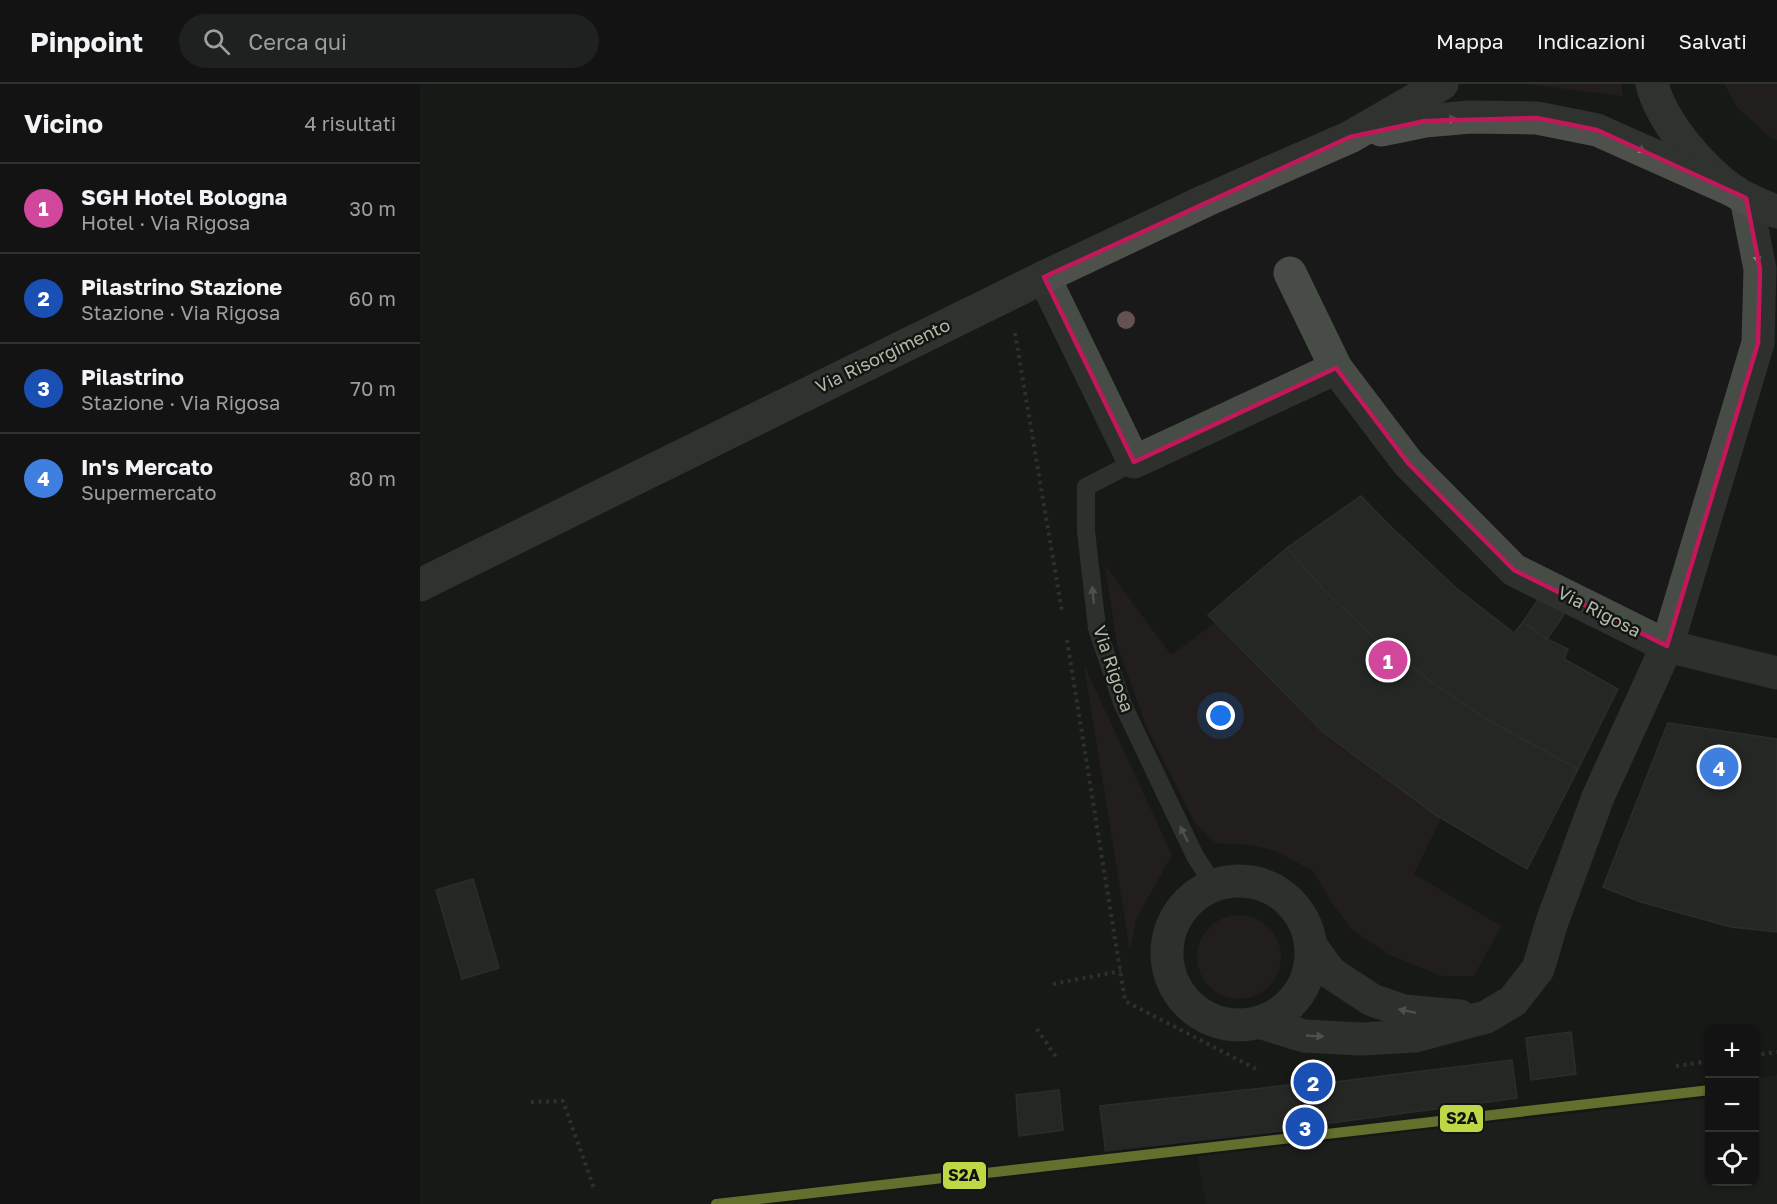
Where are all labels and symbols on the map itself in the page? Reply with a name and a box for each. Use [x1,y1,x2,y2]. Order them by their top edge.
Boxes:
one-way arrow [1439,114,1458,124]
one-way arrow [1630,144,1647,153]
one-way arrow [1752,246,1762,264]
street label: Via Risorgimento [812,313,953,397]
street label: Via Rigosa [1554,581,1645,641]
one-way arrow [1088,585,1098,604]
street label: Via Rigosa [1089,622,1139,715]
pin: 1 [1368,638,1408,682]
your location [1206,701,1235,730]
pin: 4 [1700,744,1738,790]
one-way arrow [1179,826,1188,843]
one-way arrow [1397,1006,1416,1015]
one-way arrow [1306,1032,1325,1041]
pin: 2 [1294,1060,1332,1104]
pin: 3 [1286,1104,1324,1150]
line badge: S2A [1439,1104,1484,1133]
text: S2A [1446,1108,1479,1128]
line badge: S2A [942,1161,987,1190]
text: S2A [948,1165,981,1185]

